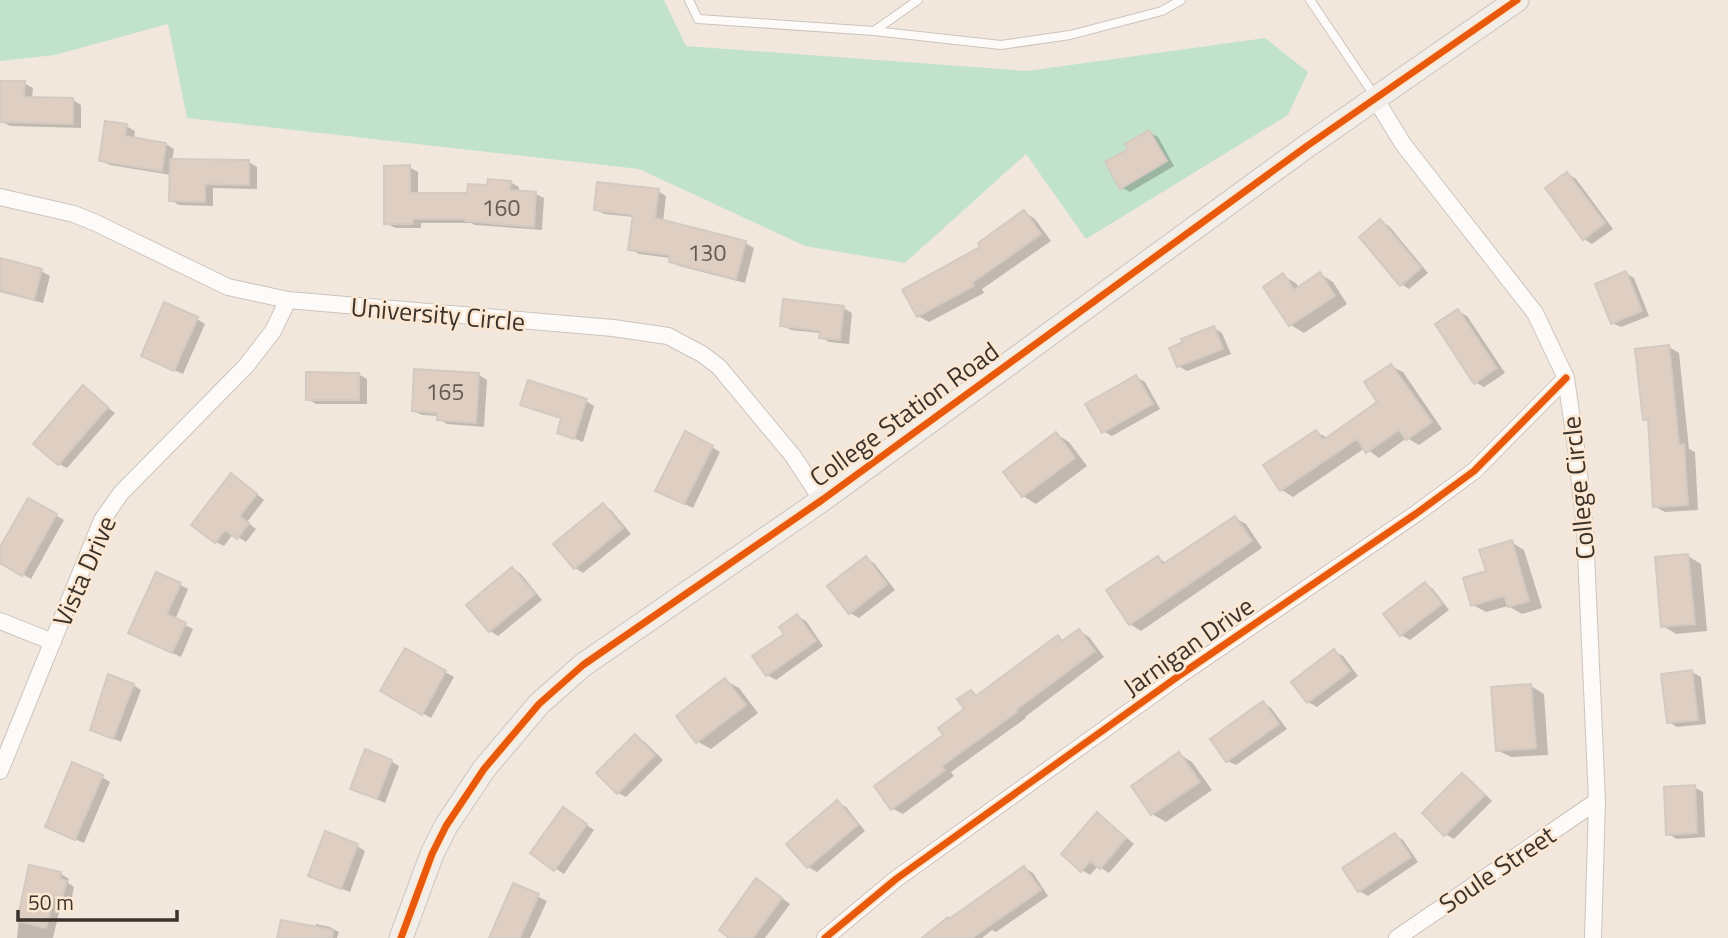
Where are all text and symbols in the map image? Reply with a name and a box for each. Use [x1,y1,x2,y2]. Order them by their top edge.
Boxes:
house number: 160 [482,190,520,225]
house number: 130 [688,235,726,270]
street label: University Circle [349,287,527,341]
street label: College Station Road [801,332,1007,496]
house number: 165 [426,374,464,409]
street label: College Circle [1551,414,1605,562]
street label: Vista Drive [42,509,126,633]
street label: Jarnigan Drive [1115,586,1261,706]
street label: Soule Street [1431,816,1563,922]
scale bar [18,878,177,922]
text: 50 m [28,886,74,918]

